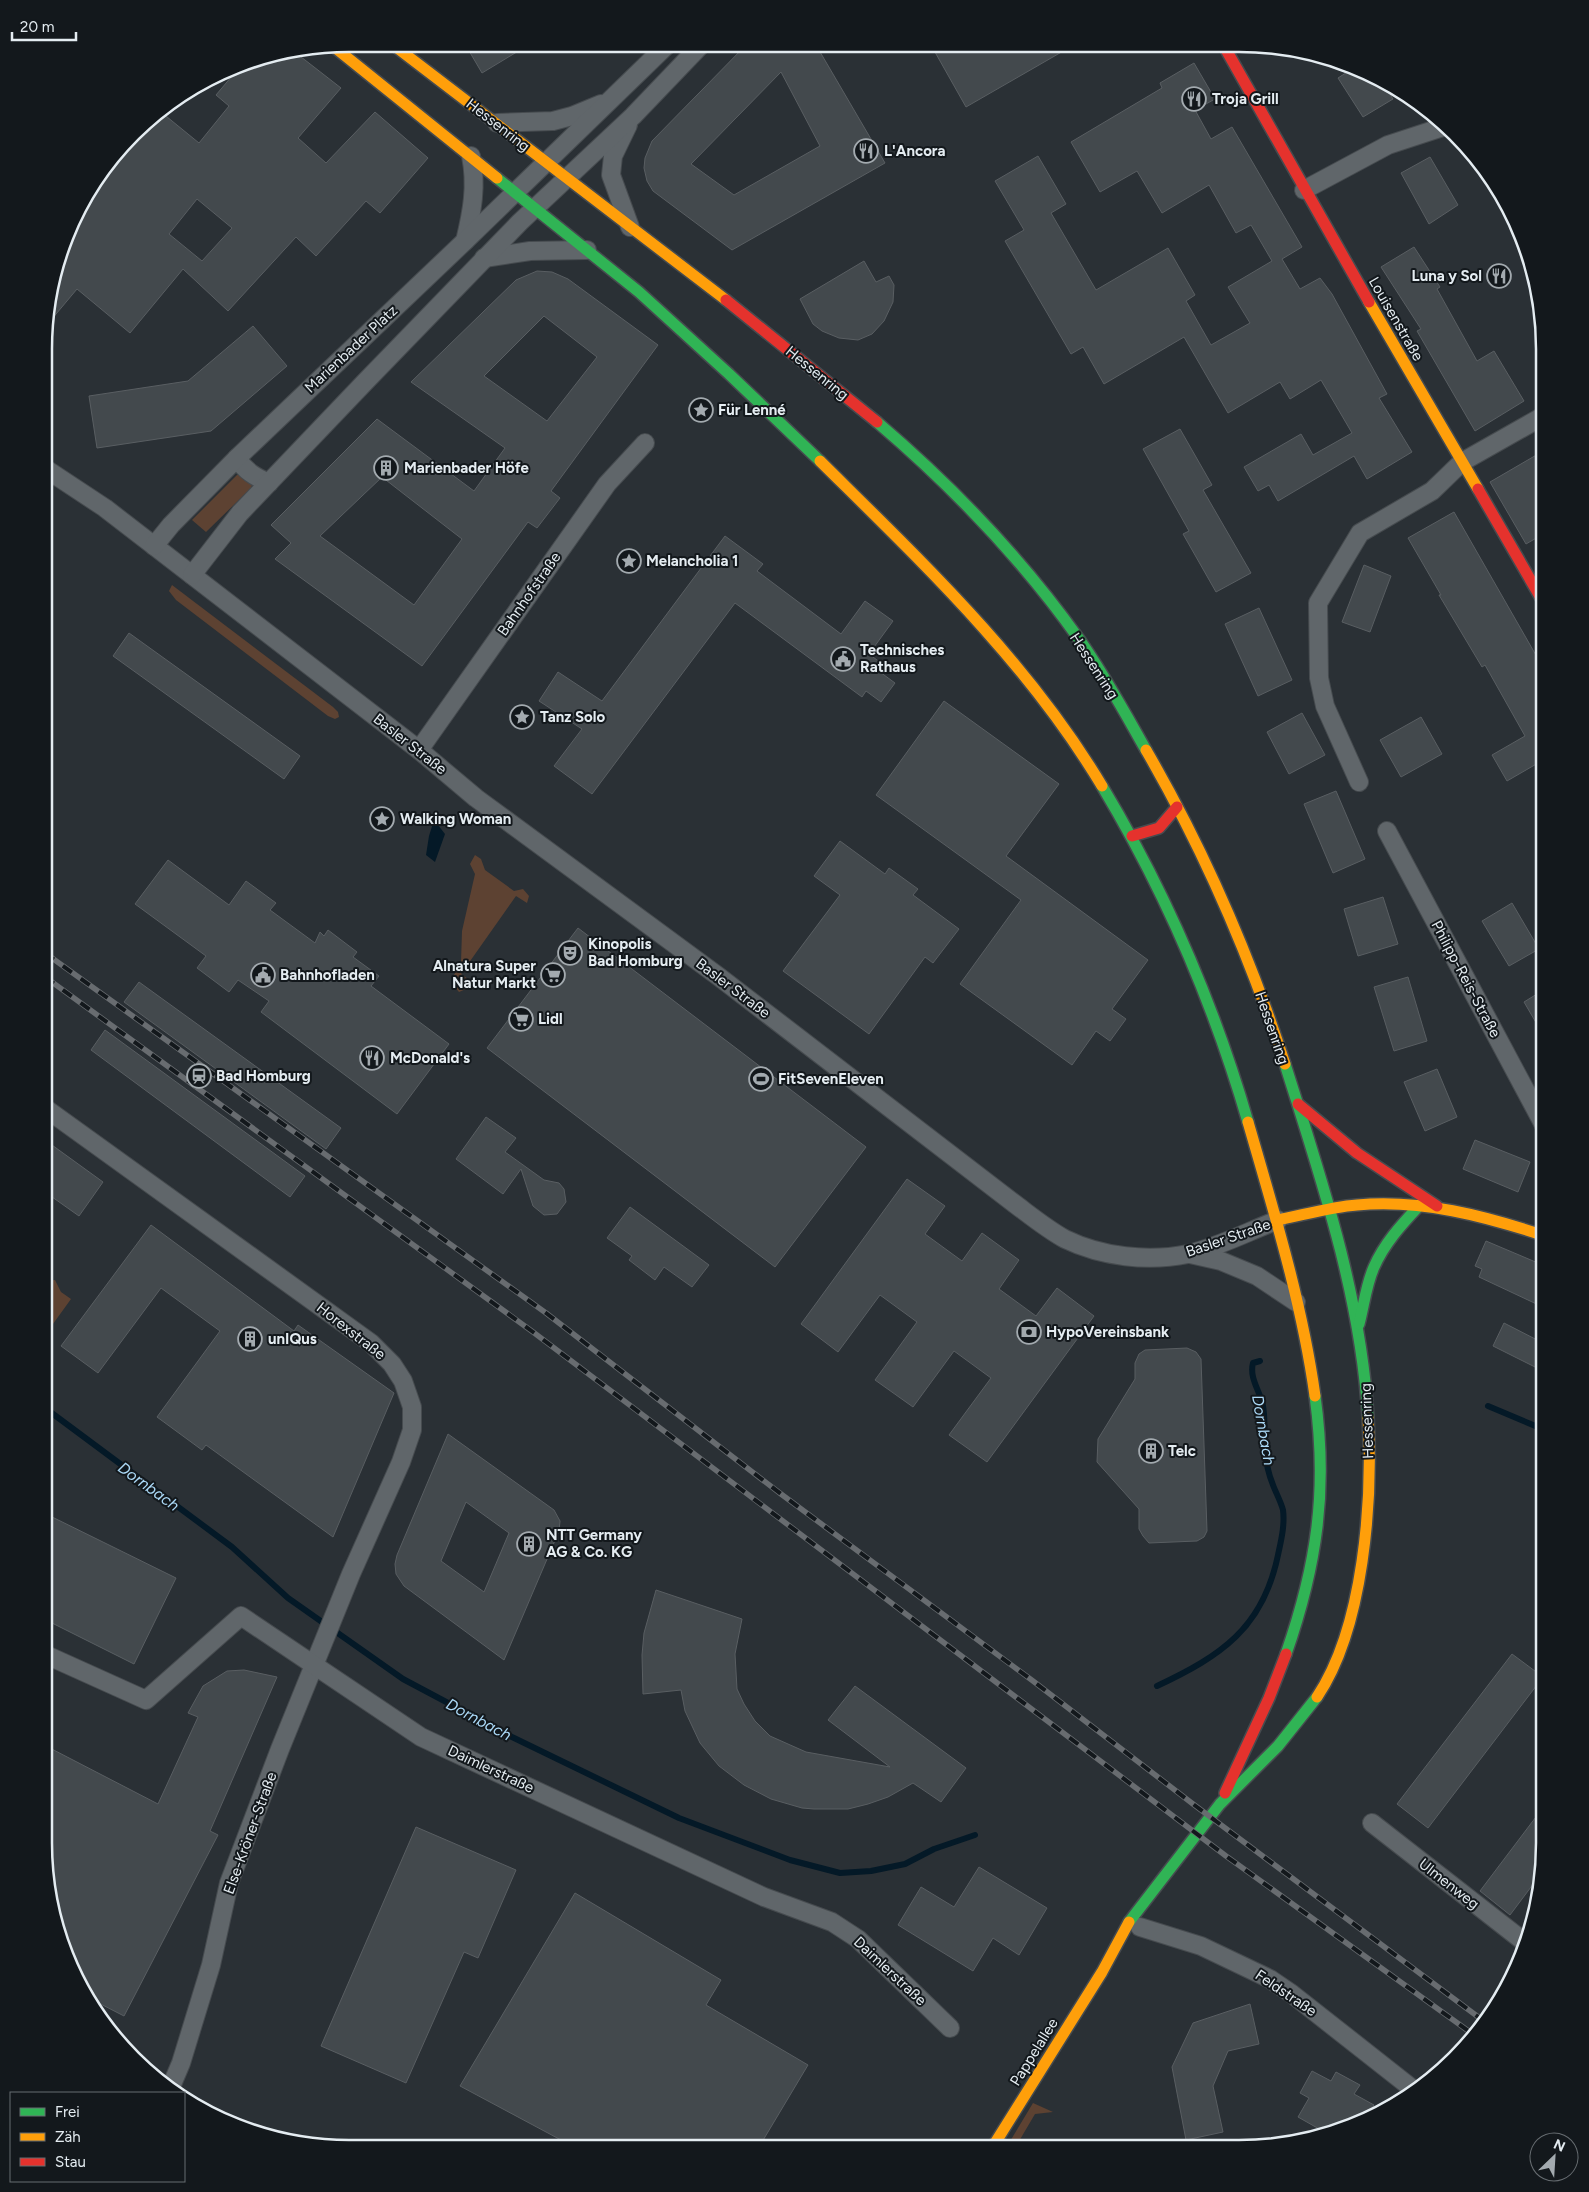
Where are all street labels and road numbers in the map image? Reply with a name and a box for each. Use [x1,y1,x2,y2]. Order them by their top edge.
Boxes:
street label: Hessenring [463,95,533,155]
street label: Louisenstraße [1365,274,1427,364]
street label: Marienbader Platz [301,301,401,397]
street label: Hessenring [782,342,852,404]
street label: Bahnhofstraße [493,549,565,639]
street label: Hessenring [1066,629,1122,703]
street label: Basler Straße [370,710,450,778]
street label: Philipp-Reis-Straße [1428,917,1504,1041]
street label: Basler Straße [692,954,774,1022]
street label: Hessenring [1251,989,1293,1067]
street label: Basler Straße [1183,1215,1273,1261]
street label: Horexstraße [313,1299,389,1363]
street label: Hessenring [1357,1383,1377,1459]
street label: Daimlerstraße [445,1741,537,1797]
street label: Else-Kröner-Straße [220,1769,280,1897]
street label: Ulmenweg [1415,1855,1483,1913]
street label: Daimlerstraße [850,1933,930,2009]
street label: Feldstraße [1252,1966,1320,2020]
street label: Pappelallee [1006,2015,1062,2089]

